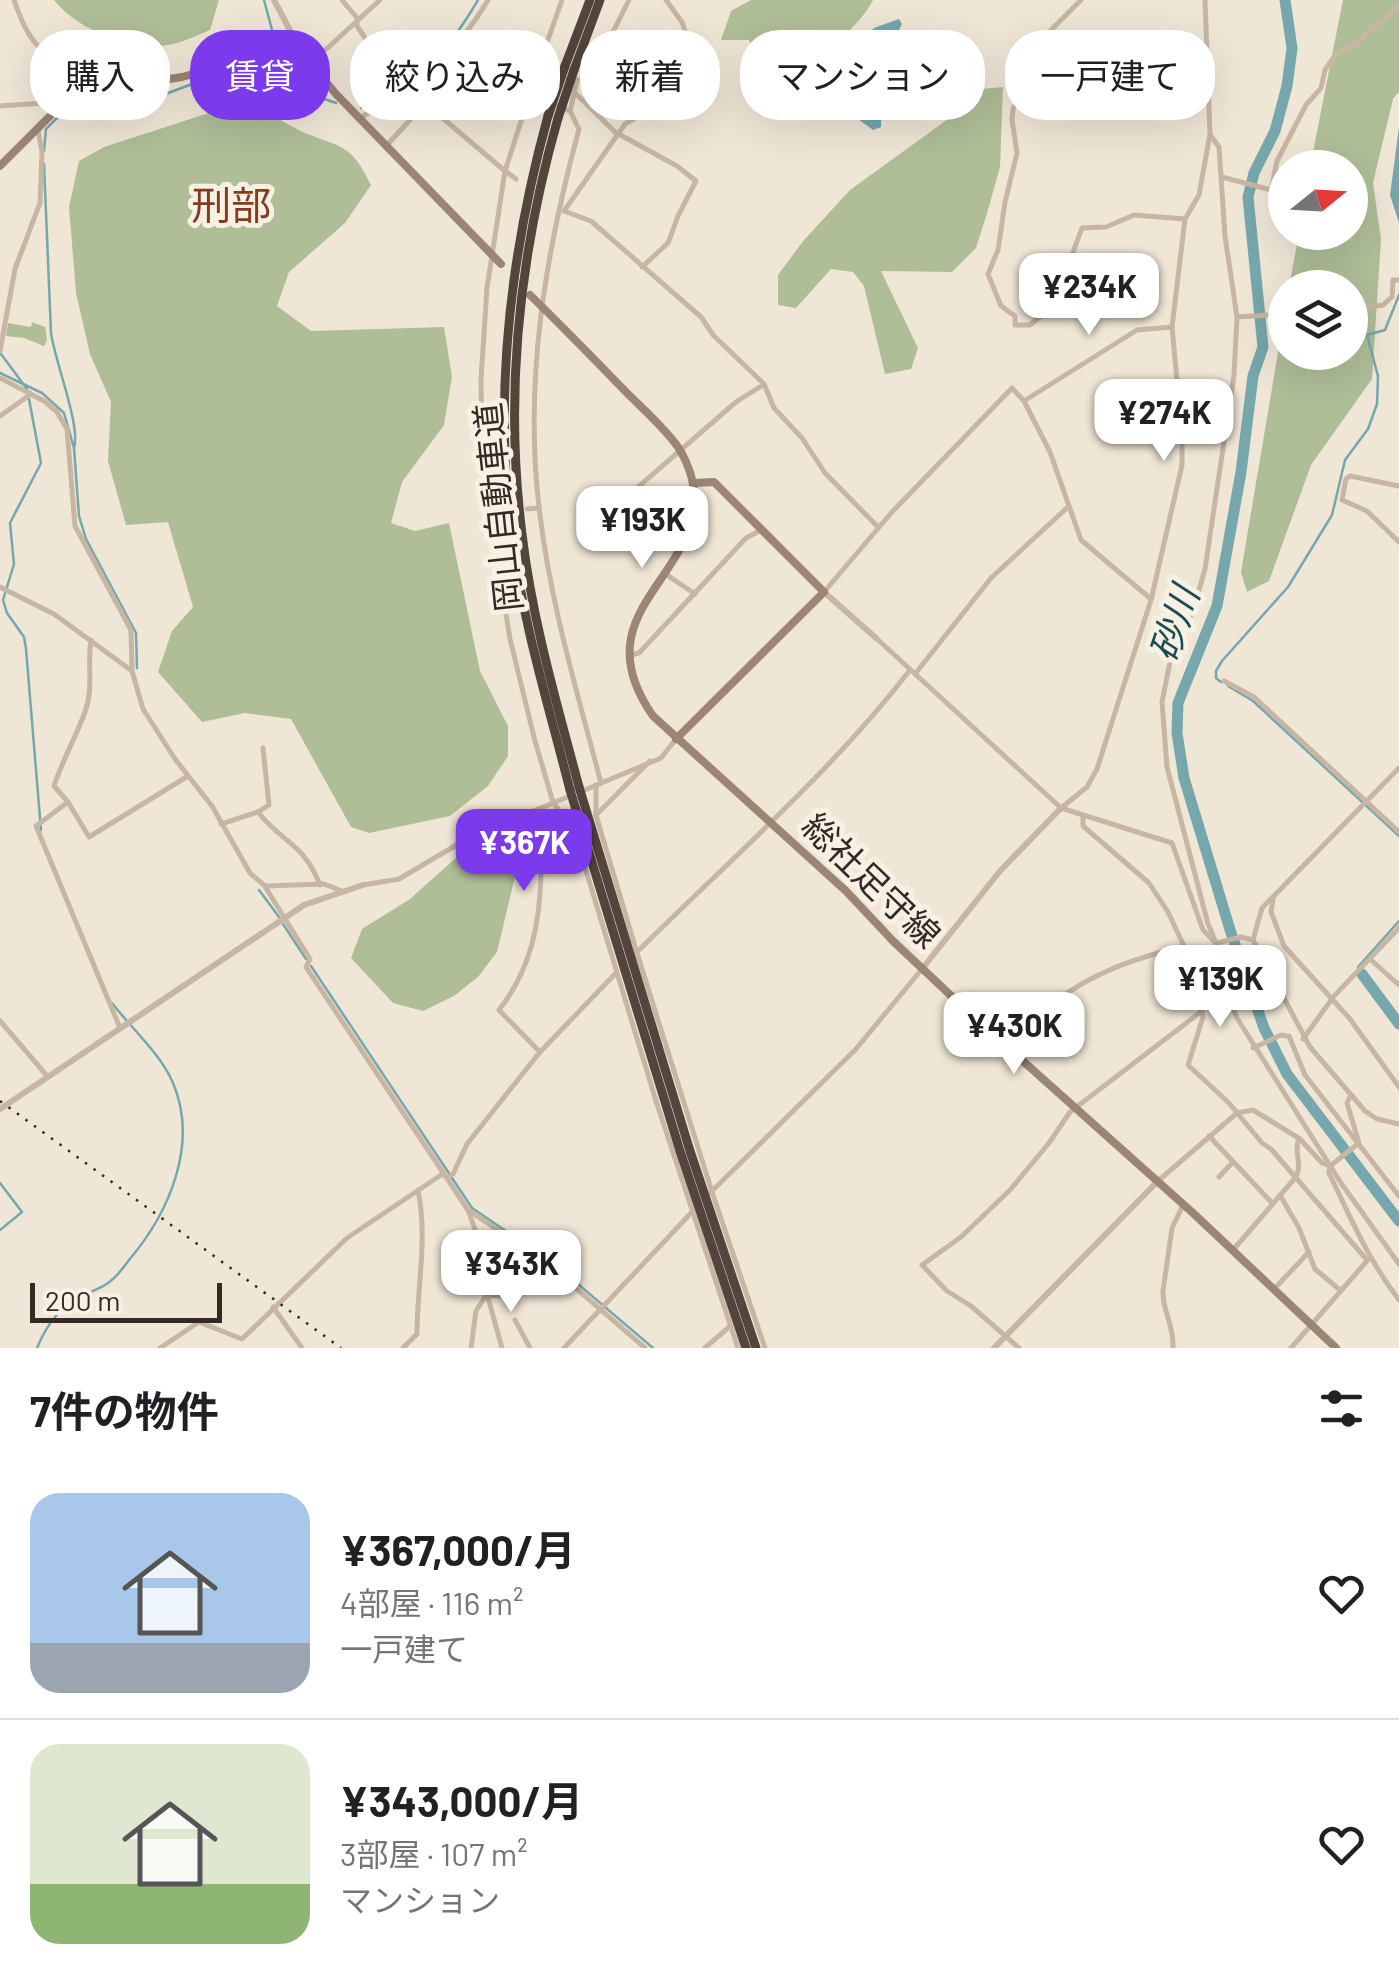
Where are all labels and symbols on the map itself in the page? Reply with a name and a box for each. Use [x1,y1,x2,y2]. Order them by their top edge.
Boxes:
north arrow [1268,150,1368,250]
district label: 刑部 [191,180,271,228]
pin: ¥234K [1019,253,1159,338]
pin: ¥274K [1094,379,1234,464]
street label: 岡山自動車道 [465,401,529,614]
pin: ¥193K [572,486,712,571]
water label: 砂川 [1139,576,1209,667]
street label: 総社足守線 [795,804,950,955]
pin: ¥367K [454,809,594,894]
pin: ¥139K [1150,945,1290,1030]
pin: ¥430K [944,992,1084,1077]
pin: ¥343K [441,1230,581,1315]
scale bar [30,1278,222,1322]

